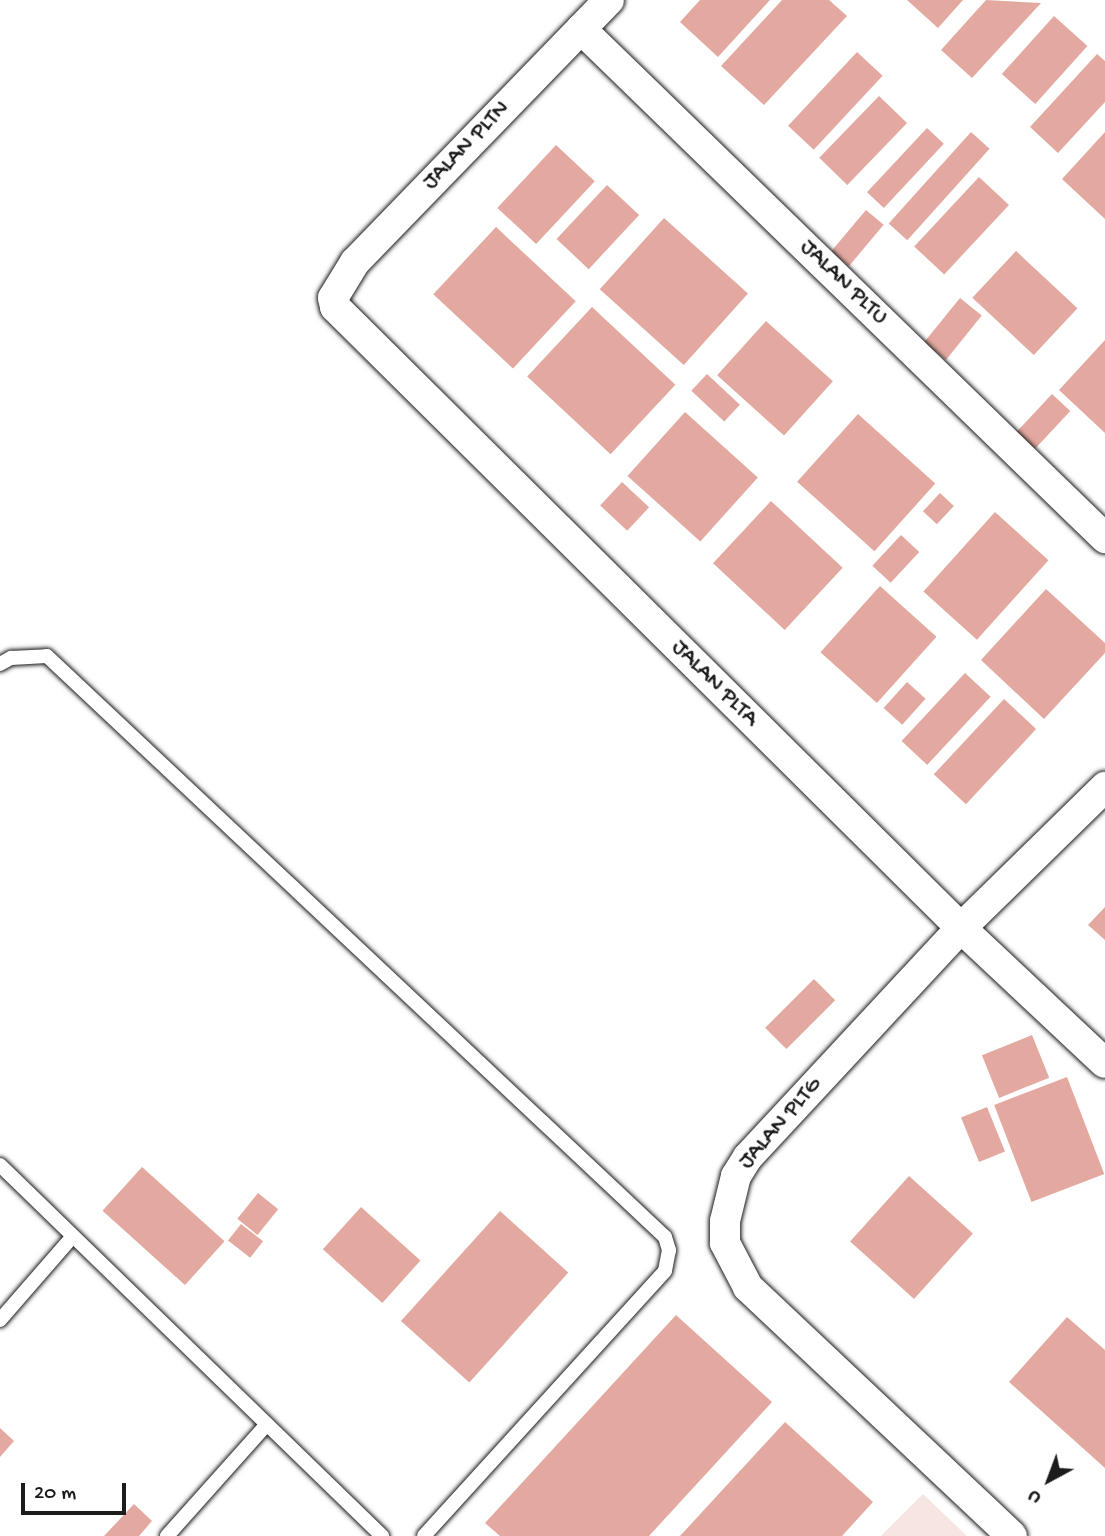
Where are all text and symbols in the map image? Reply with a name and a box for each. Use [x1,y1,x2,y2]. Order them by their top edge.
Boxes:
street label: JALAN PLTN [418,96,516,196]
street label: JALAN PLTU [793,234,893,332]
street label: JALAN PLTA [665,635,763,733]
street label: JALAN PLTG [734,1072,828,1176]
north arrow [1014,1445,1084,1515]
scale bar [24,1470,130,1514]
text: 20 m [34,1482,76,1507]
text: U [1023,1484,1047,1509]

